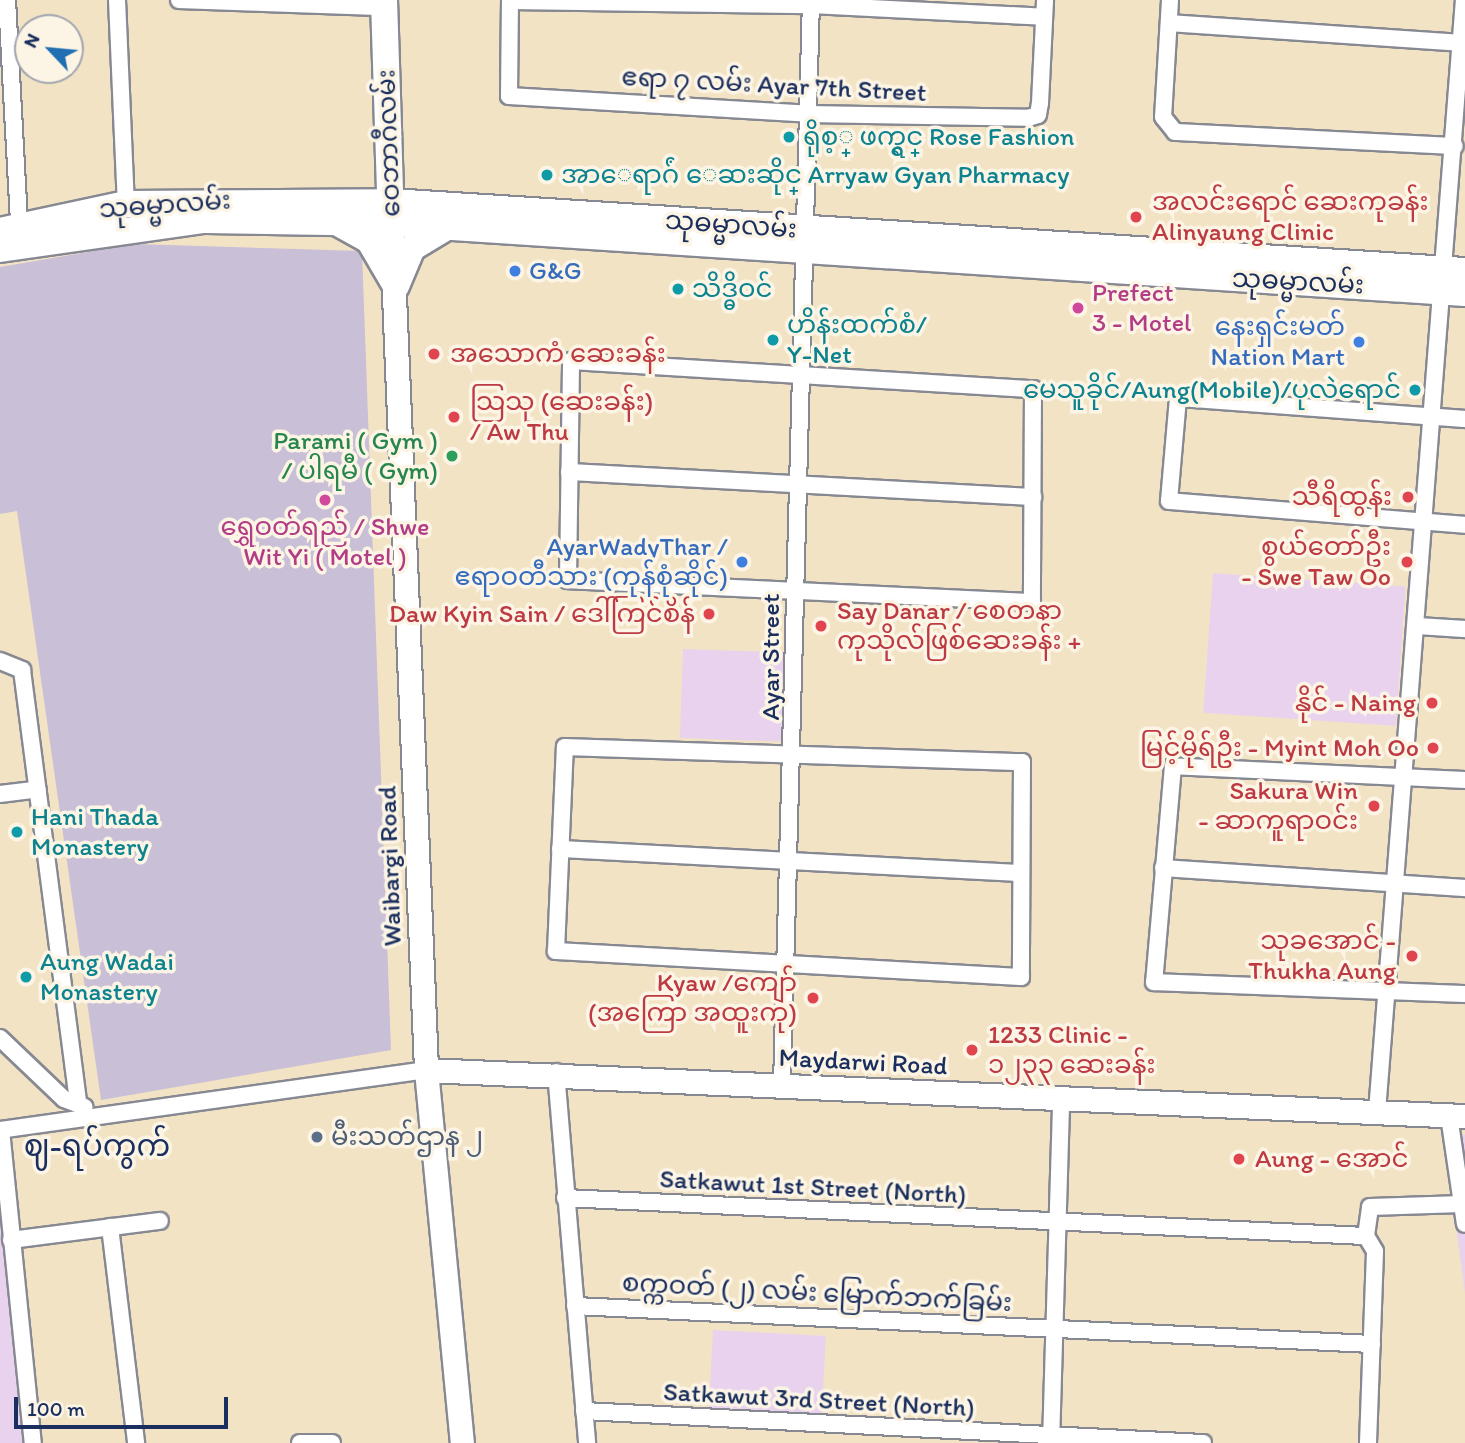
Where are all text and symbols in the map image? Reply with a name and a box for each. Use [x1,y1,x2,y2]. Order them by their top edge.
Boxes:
north arrow [14,14,84,84]
text: N [18,30,45,51]
street label: ဧရာ ၇ လမ်း Ayar 7th Street [621,61,927,109]
street label: ဝေဘာဂီလမ်း [371,69,407,217]
place label: ရိုစ့္ ဖက္ရွင္ Rose Fashion [803,121,1073,153]
marker: ရိုစ့္ ဖက္ရွင္ Rose Fashion [781,129,797,145]
place label: အာေရာဂ်ံ ေဆးဆိုင္ Arryaw Gyan Pharmacy [561,159,1068,191]
marker: အာေရာဂ်ံ ေဆးဆိုင္ Arryaw Gyan Pharmacy [539,167,555,183]
street label: သုဓမ္မာလမ်း [98,185,232,225]
place label: အလင်းရောင် ဆေးကုခန်း Alinyaung Clinic [1152,186,1428,248]
street label: သုဓမ္မာလမ်း [664,205,798,245]
marker: အလင်းရောင် ဆေးကုခန်း Alinyaung Clinic [1126,207,1146,227]
place label: G&G [529,255,582,287]
marker: G&G [507,263,523,279]
street label: သုဓမ္မာလမ်း [1231,263,1365,301]
place label: သိဒ္ဓိဝင် [692,273,772,305]
place label: Prefect 3 - Motel [1092,277,1191,338]
marker: သိဒ္ဓိဝင် [670,281,686,297]
marker: Prefect 3 - Motel [1070,300,1086,316]
place label: ဟိန်းထက်စံ/ Y-Net [787,309,927,370]
place label: နေးရှင်းမတ် Nation Mart [1211,311,1345,372]
marker: ဟိန်းထက်စံ/ Y-Net [765,332,781,348]
marker: နေးရှင်းမတ် Nation Mart [1351,334,1367,350]
place label: အသောကံ ဆေးခန်း [450,338,666,370]
marker: အသောကံ ဆေးခန်း [424,344,444,364]
place label: မေသူခိုင်/Aung(Mobile)/ပုလဲရောင် [1023,374,1401,406]
marker: မေသူခိုင်/Aung(Mobile)/ပုလဲရောင် [1407,382,1423,398]
place label: သြသု (ဆေးခန်း) / Aw Thu [470,386,653,448]
marker: သြသု (ဆေးခန်း) / Aw Thu [444,407,464,427]
place label: Parami ( Gym ) / ပါရမီ ( Gym) [274,425,438,486]
marker: Parami ( Gym ) / ပါရမီ ( Gym) [444,448,460,464]
place label: သီရိထွန်း [1292,481,1392,513]
marker: သီရိထွန်း [1398,487,1418,507]
marker: ရွှေဝတ်ရည် / Shwe Wit Yi ( Motel ) [317,492,333,508]
place label: ရွှေဝတ်ရည် / Shwe Wit Yi ( Motel ) [221,511,429,572]
place label: AyarWadyThar / ဧရာဝတီသား (ကုန်စုံဆိုင်) [454,531,728,592]
place label: စွယ်တော်ဦး - Swe Taw Oo [1243,531,1391,592]
marker: စွယ်တော်ဦး - Swe Taw Oo [1397,552,1417,572]
marker: AyarWadyThar / ဧရာဝတီသား (ကုန်စုံဆိုင်) [734,554,750,570]
street label: Ayar Street [755,594,787,720]
place label: Say Danar / စေတနာ ကုသိုလ်ဖြစ်ဆေးခန်း + [837,595,1081,656]
place label: Daw Kyin Sain / ဒေါ်ကြင်စိန် [390,598,695,630]
marker: Daw Kyin Sain / ဒေါ်ကြင်စိန် [701,606,717,622]
marker: Say Danar / စေတနာ ကုသိုလ်ဖြစ်ဆေးခန်း + [811,616,831,636]
place label: နိုင် - Naing [1295,687,1416,719]
marker: နိုင် - Naing [1422,693,1442,713]
place label: မြင့်မိုရ်ဦး - Myint Moh Oo [1140,732,1419,764]
marker: မြင့်မိုရ်ဦး - Myint Moh Oo [1425,740,1441,756]
place label: Sakura Win - ဆာကူရာဝင်း [1198,775,1358,836]
street label: Waibargi Road [372,785,408,947]
marker: Sakura Win - ဆာကူရာဝင်း [1364,796,1384,816]
place label: Hani Thada Monastery [31,801,159,862]
marker: Hani Thada Monastery [9,824,25,840]
place label: သုခအောင် - Thukha Aung [1249,925,1396,986]
place label: Aung Wadai Monastery [40,946,173,1007]
marker: သုခအောင် - Thukha Aung [1402,946,1422,966]
place label: Kyaw /ကျော် (အကြော အထူးကု) [588,967,797,1028]
marker: Aung Wadai Monastery [18,969,34,985]
marker: Kyaw /ကျော် (အကြော အထူးကု) [803,988,823,1008]
place label: 1233 Clinic - ၁၂၃၃ ဆေးခန်း [988,1019,1155,1080]
marker: 1233 Clinic - ၁၂၃၃ ဆေးခန်း [962,1040,982,1060]
street label: Maydarwi Road [778,1042,948,1082]
place label: မီးသတ်ဌာန ၂ [331,1121,483,1153]
district label: ဈ-ရပ်ကွက် [24,1128,170,1164]
marker: မီးသတ်ဌာန ၂ [309,1129,325,1145]
place label: Aung - အောင် [1255,1143,1408,1175]
marker: Aung - အောင် [1229,1149,1249,1169]
street label: Satkawut 1st Street (North) [659,1163,967,1211]
street label: စက္ကဝတ် (၂) လမ်း မြောက်ဘက်ခြမ်း [621,1267,1013,1319]
street label: Satkawut 3rd Street (North) [662,1376,976,1424]
scale bar [18,1384,231,1428]
text: 100 m [27,1396,85,1421]

